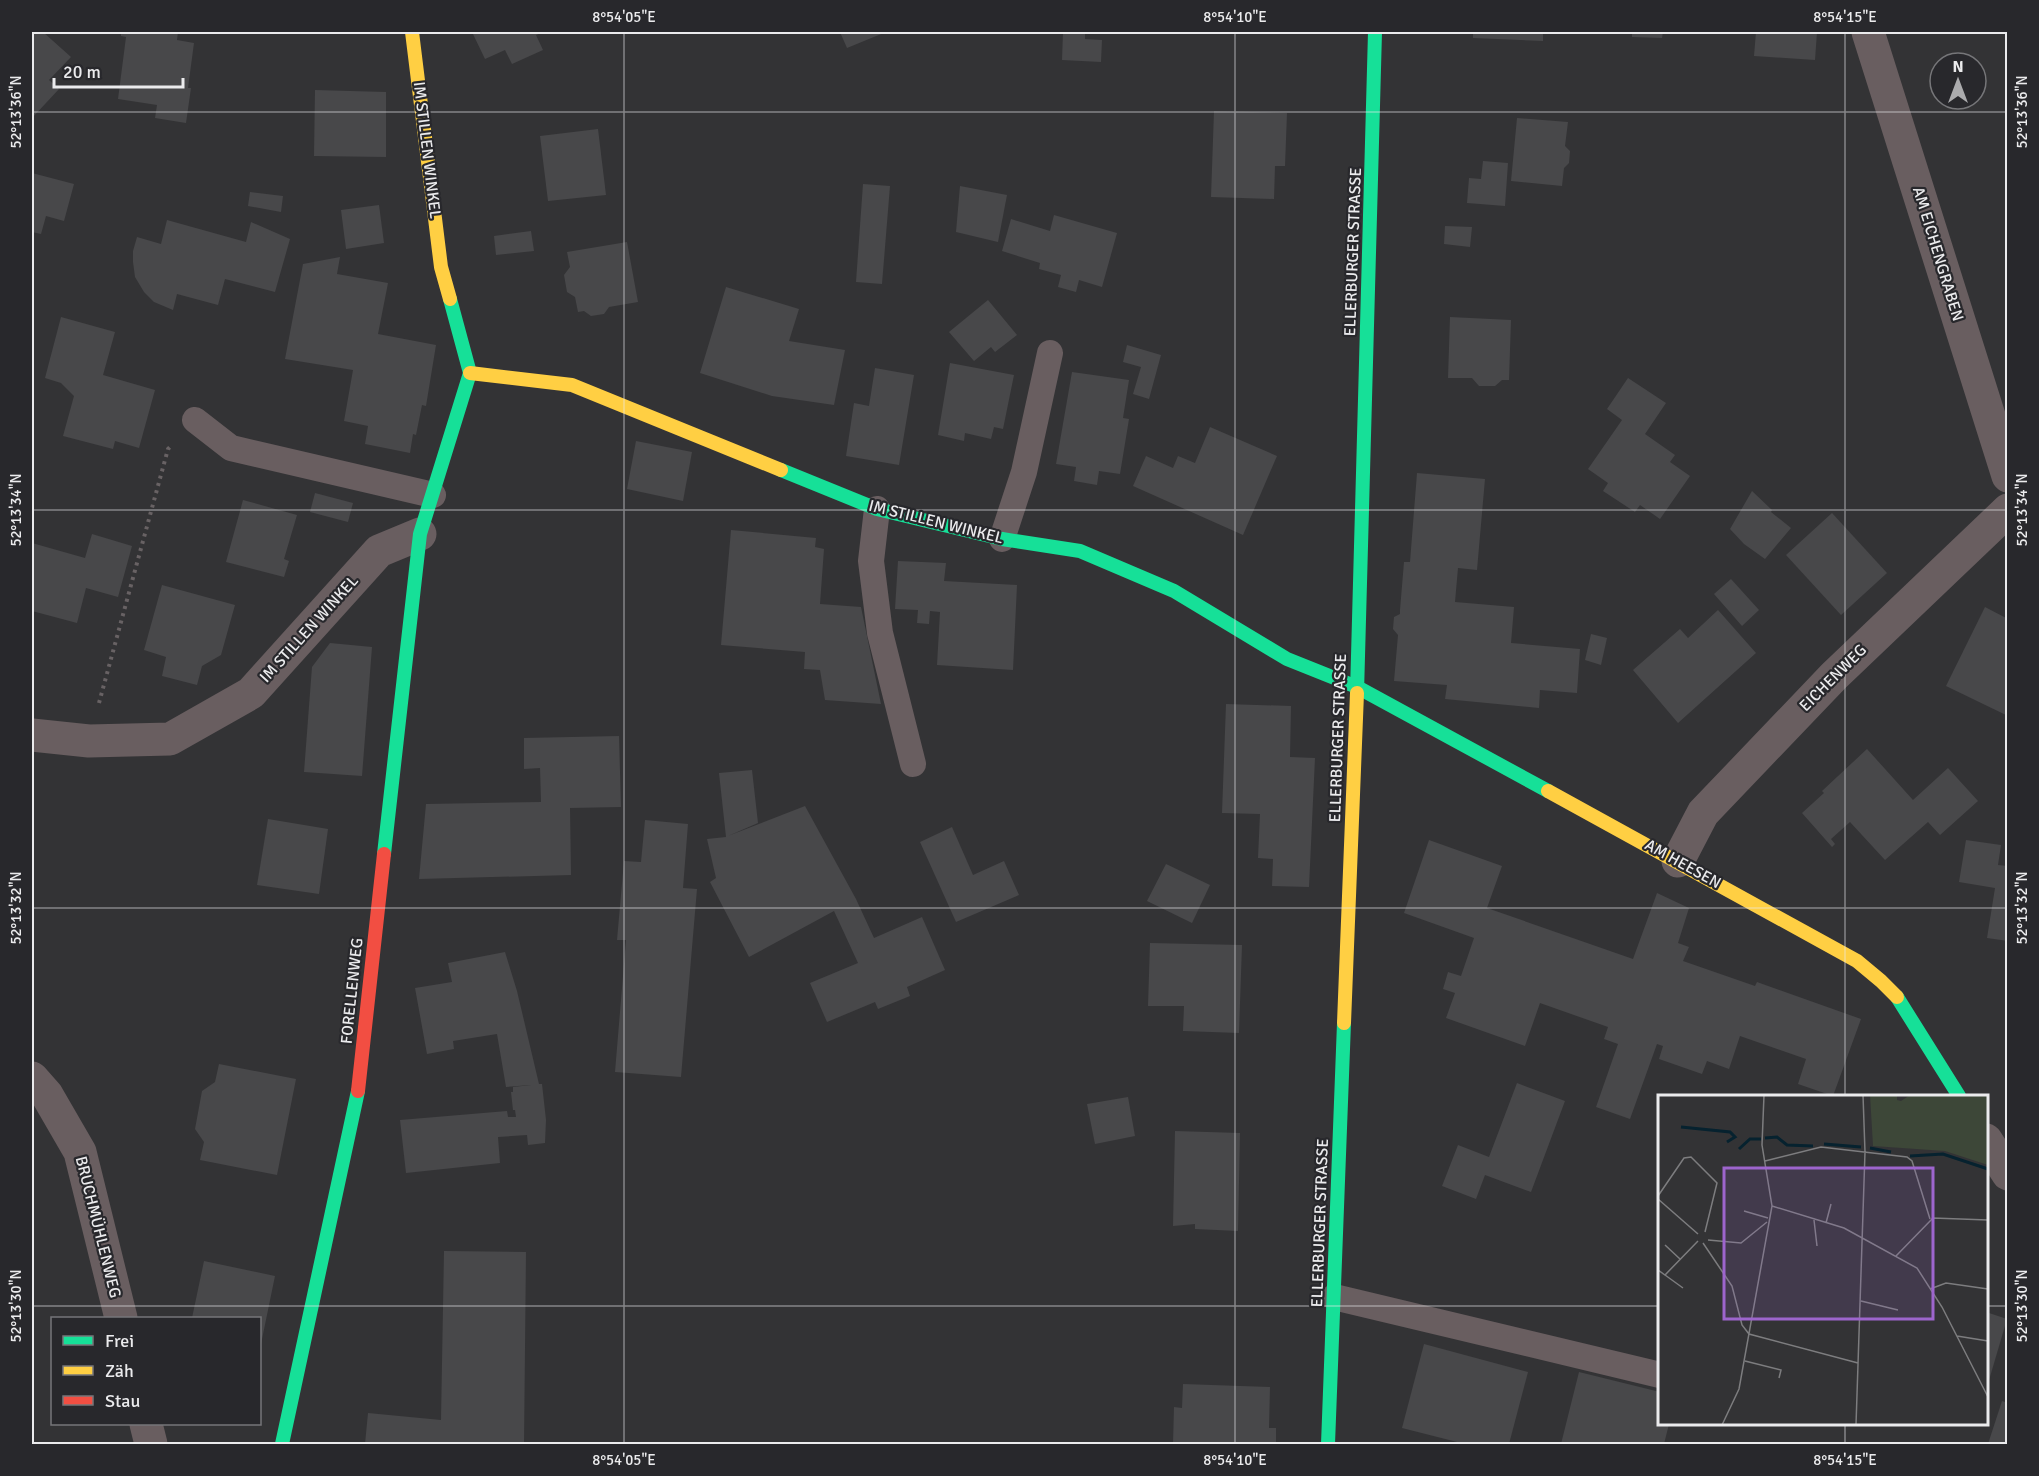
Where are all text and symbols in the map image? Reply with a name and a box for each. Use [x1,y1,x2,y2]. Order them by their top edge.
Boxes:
text: 8°54'05"E [592,8,656,26]
text: 8°54'10"E [1203,8,1267,26]
text: 8°54'15"E [1813,8,1877,26]
scale bar [54,51,183,89]
north arrow [1928,51,1988,111]
text: N [1952,57,1964,77]
text: 20 m [63,61,101,83]
text: 52°13'36"N [7,75,25,149]
text: 52°13'36"N [2013,75,2031,149]
street label: IM STILLEN WINKEL [409,80,445,220]
street label: ELLERBURGER STRASSE [1340,167,1366,337]
street label: AM EICHENGRABEN [1908,184,1968,324]
text: 52°13'34"N [7,473,25,547]
text: 52°13'34"N [2013,473,2031,547]
street label: IM STILLEN WINKEL [867,496,1005,548]
street label: IM STILLEN WINKEL [255,571,363,687]
street label: EICHENWEG [1795,640,1871,716]
street label: ELLERBURGER STRASSE [1325,653,1351,823]
street label: AM HEESEN [1641,835,1725,893]
text: 52°13'32"N [7,871,25,945]
text: 52°13'32"N [2013,871,2031,945]
street label: FORELLENWEG [336,937,368,1045]
inset map [1658,1095,1988,1425]
street label: ELLERBURGER STRASSE [1307,1138,1333,1308]
street label: BRUCHMÜHLENWEG [71,1154,125,1300]
text: 52°13'30"N [7,1269,25,1343]
text: 52°13'30"N [2013,1269,2031,1343]
legend [51,1317,261,1425]
text: Frei [105,1330,134,1352]
text: Zäh [105,1360,134,1382]
text: Stau [105,1390,140,1412]
text: 8°54'05"E [592,1451,656,1469]
text: 8°54'10"E [1203,1451,1267,1469]
text: 8°54'15"E [1813,1451,1877,1469]

